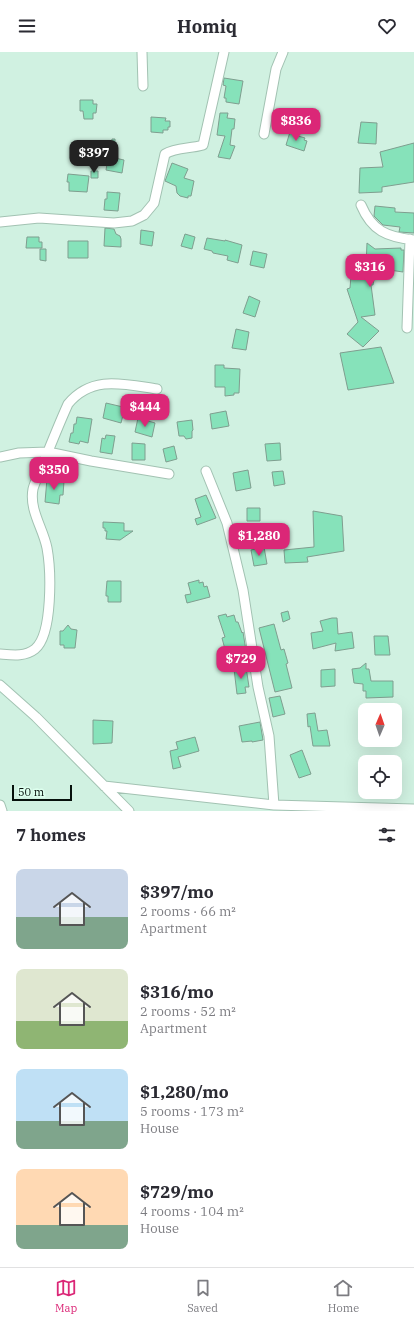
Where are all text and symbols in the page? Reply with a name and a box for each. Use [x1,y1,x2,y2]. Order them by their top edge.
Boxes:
icon: menu [16,15,38,37]
text: Homiq [177,15,237,38]
icon: heart [376,15,398,37]
pin: $836 [272,108,320,142]
text: $836 [280,112,312,129]
pin: $397 [70,140,118,174]
text: $397 [78,144,110,161]
pin: $316 [346,254,394,288]
text: $316 [354,258,386,275]
pin: $444 [121,394,169,428]
text: $444 [129,398,161,415]
pin: $350 [30,457,78,491]
text: $350 [38,461,70,478]
pin: $1,280 [226,523,292,557]
text: $1,280 [238,527,280,544]
pin: $729 [217,646,265,680]
text: $729 [225,650,257,667]
north arrow [358,703,402,747]
map controls [358,703,402,799]
button: locate [358,755,402,799]
scale bar [12,783,72,802]
text: 50 m [18,785,44,799]
text: 7 homes [16,824,86,846]
icon: filters [376,824,398,846]
text: $397/mo [140,881,214,903]
icon: home [48,885,96,933]
text: 2 rooms · 66 m² [140,903,236,920]
text: Apartment [140,920,207,937]
text: $316/mo [140,981,214,1003]
icon: home [48,985,96,1033]
text: 2 rooms · 52 m² [140,1003,236,1020]
text: Apartment [140,1020,207,1037]
text: $1,280/mo [140,1081,229,1103]
icon: home [48,1085,96,1133]
text: 5 rooms · 173 m² [140,1103,244,1120]
text: House [140,1120,179,1137]
text: $729/mo [140,1181,214,1203]
icon: home [48,1185,96,1233]
text: 4 rooms · 104 m² [140,1203,244,1220]
text: House [140,1220,179,1237]
tab: Map [55,1277,77,1315]
tab: Saved [187,1277,218,1315]
tab: Home [328,1277,359,1315]

